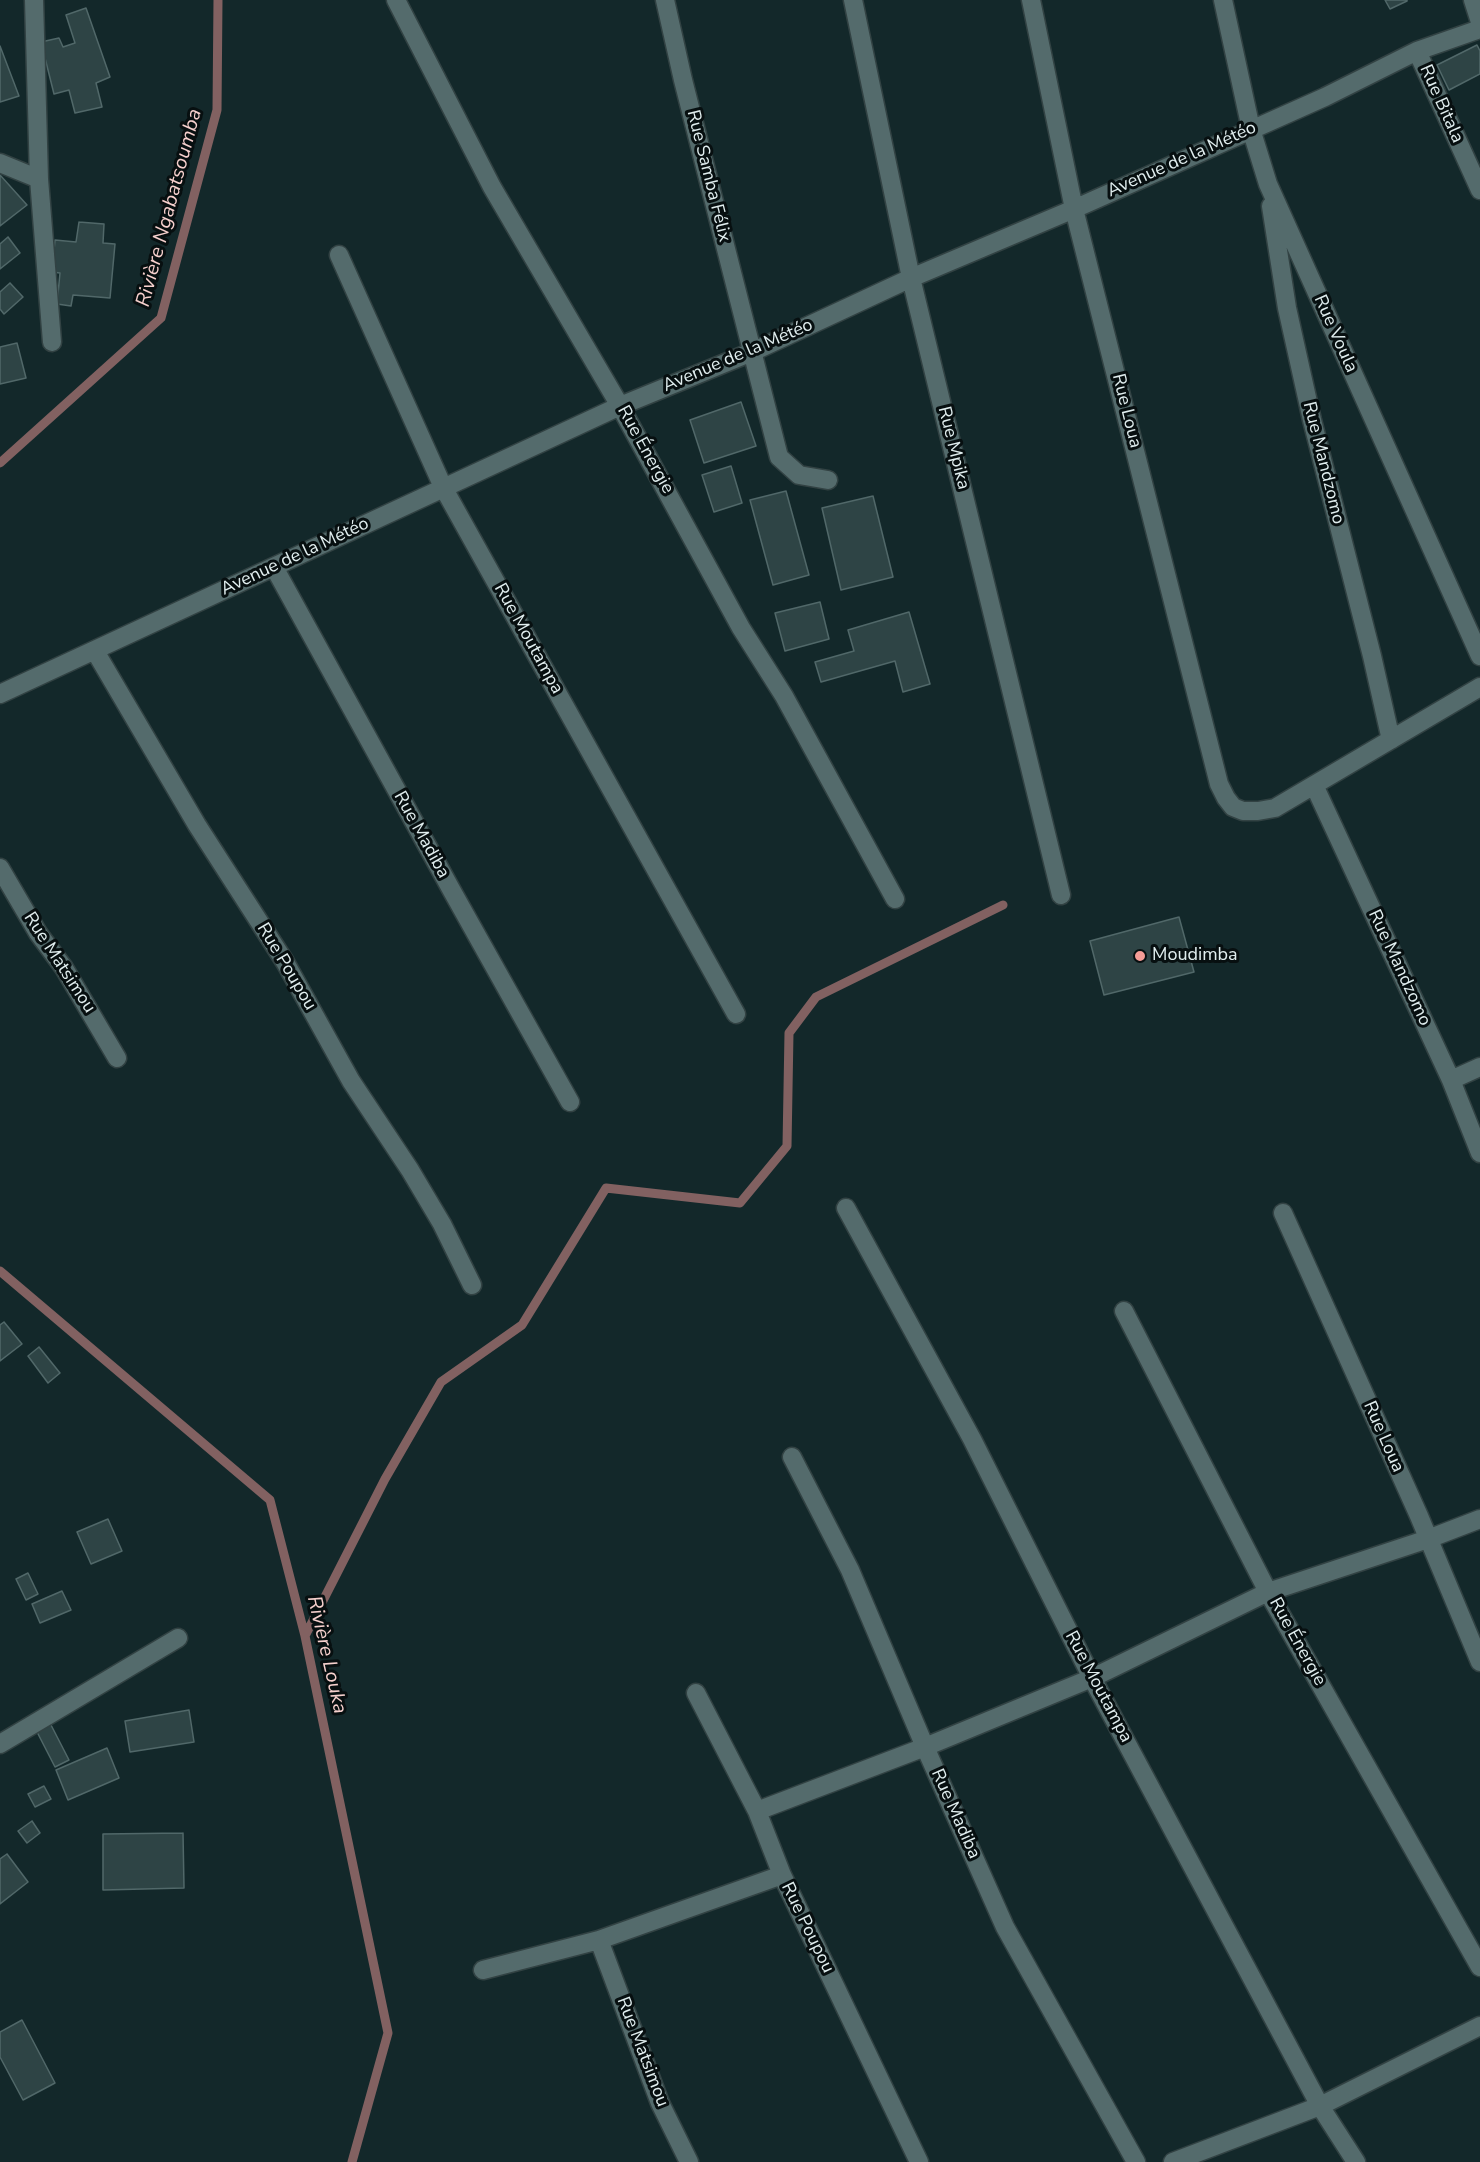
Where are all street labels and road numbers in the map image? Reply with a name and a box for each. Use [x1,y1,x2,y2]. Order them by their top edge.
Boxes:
street label: Rue Bitala [1414,62,1468,146]
street label: Rue Samba Félix [681,108,735,244]
street label: Avenue de la Météo [1104,117,1260,203]
street label: Rue Voula [1308,292,1362,376]
street label: Avenue de la Météo [660,315,816,397]
street label: Rue Loua [1106,372,1146,450]
street label: Rue Mandzomo [1297,399,1349,527]
street label: Rue Énergie [612,402,678,498]
street label: Rue Mpika [932,404,974,492]
street label: Avenue de la Météo [218,513,372,601]
street label: Rue Moutampa [489,580,567,698]
street label: Rue Madiba [388,788,454,882]
street label: Rue Mandzomo [1363,907,1435,1029]
street label: Rue Matsimou [18,909,100,1017]
street label: Rue Poupou [251,919,321,1015]
street label: Rue Loua [1358,1398,1408,1476]
street label: Rue Énergie [1264,1594,1330,1690]
street label: Rue Moutampa [1060,1628,1136,1746]
street label: Rue Madiba [926,1766,984,1862]
street label: Rue Poupou [776,1879,838,1977]
street label: Rue Matsimou [611,1994,673,2110]

